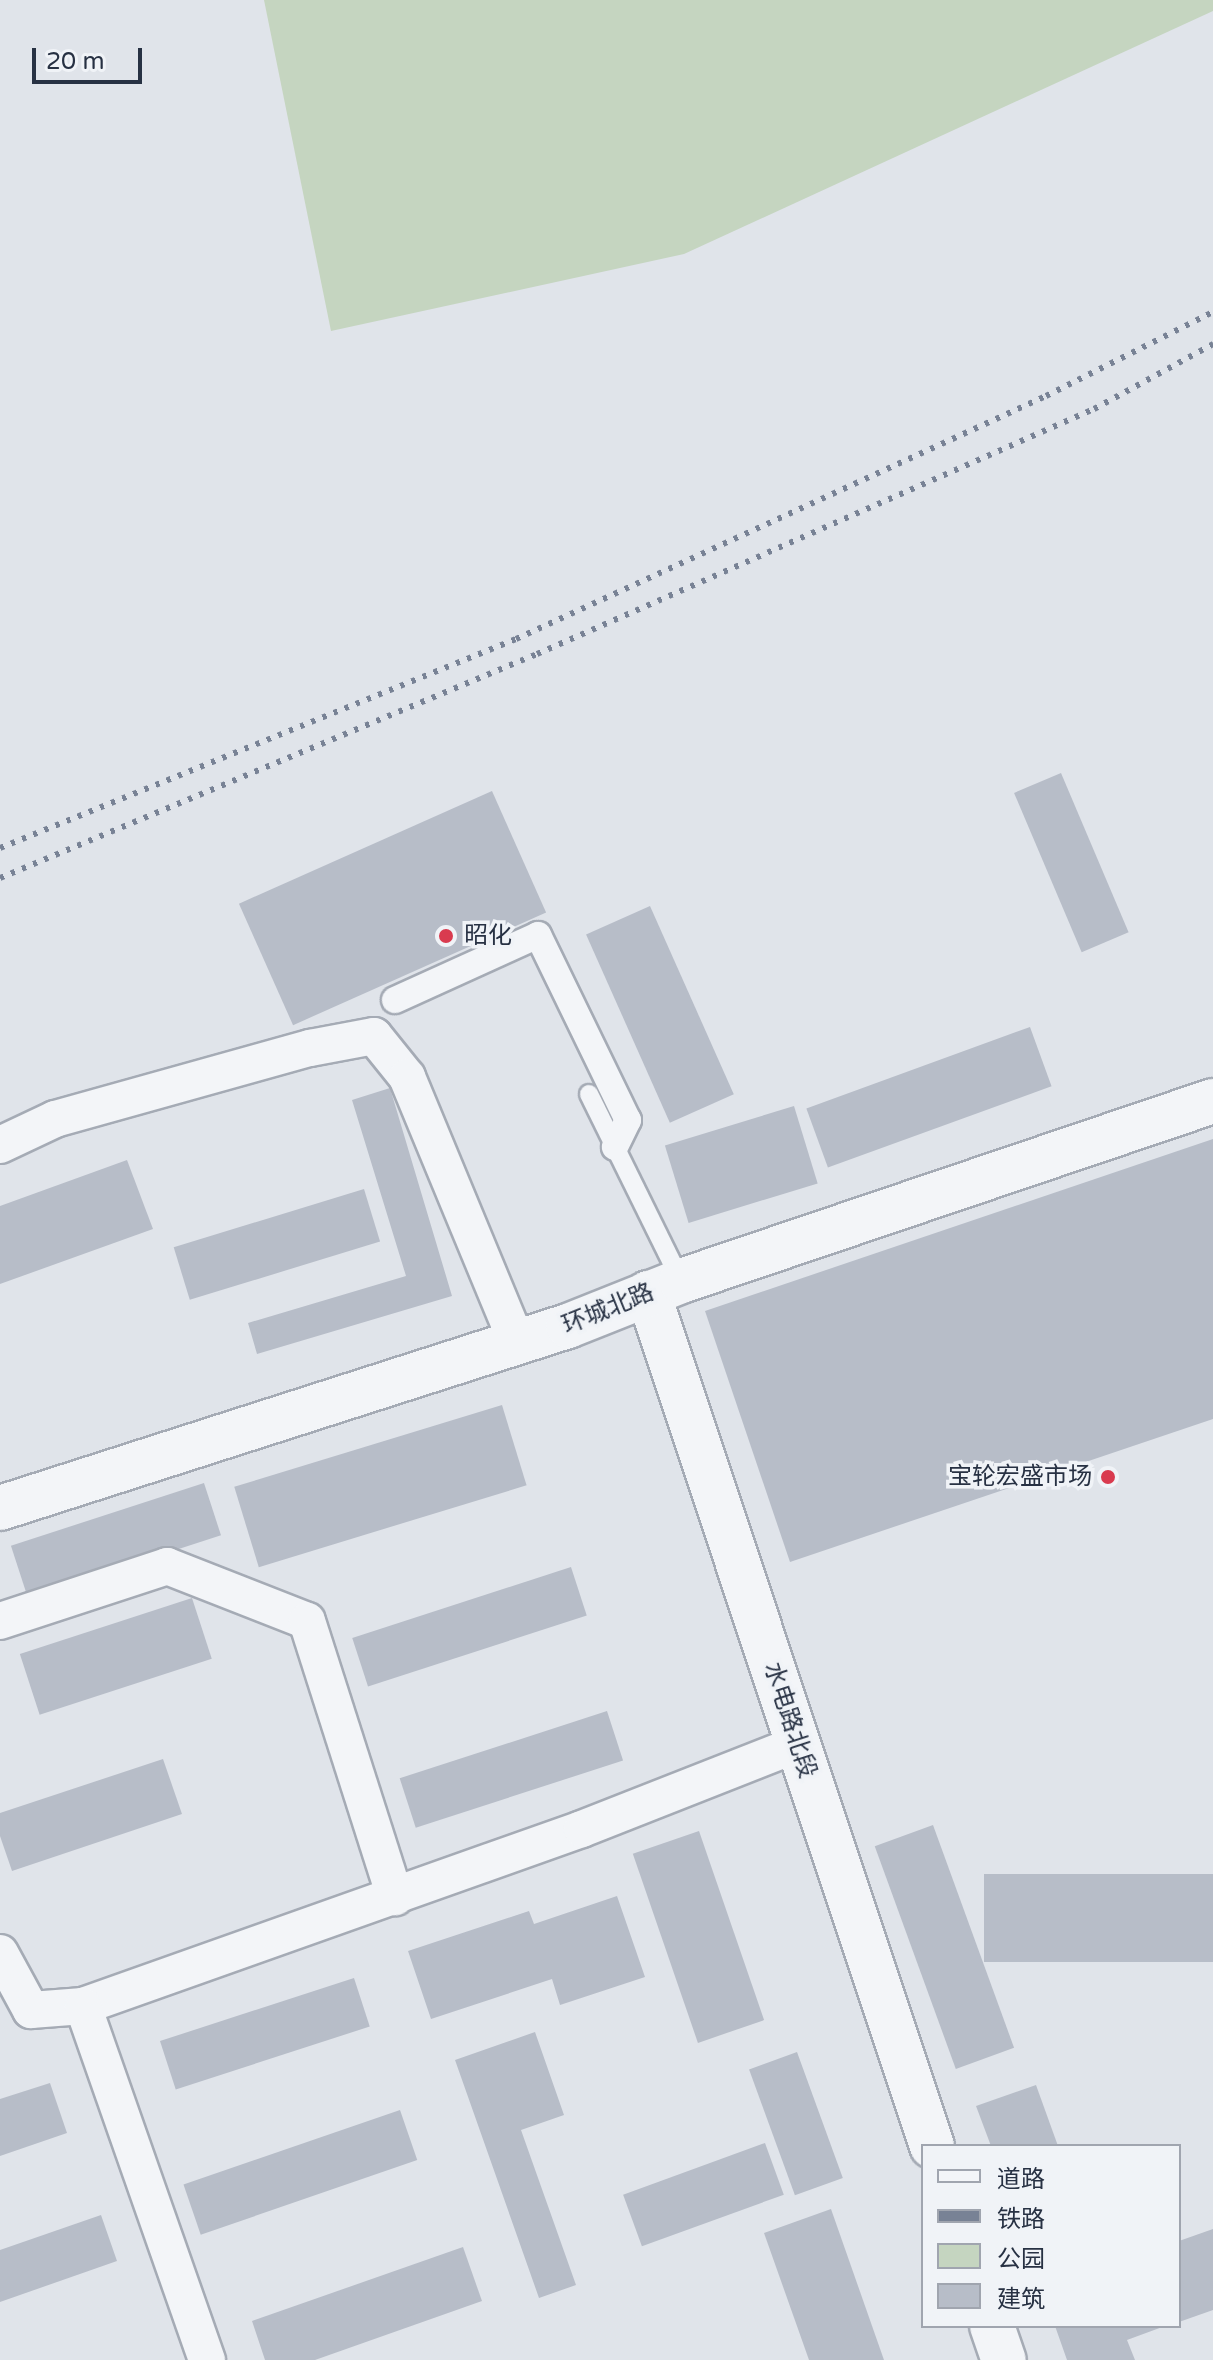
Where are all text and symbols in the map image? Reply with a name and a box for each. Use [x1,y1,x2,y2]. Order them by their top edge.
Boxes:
scale bar [36,32,146,82]
text: 20 m [46,47,104,76]
place label: 昭化 [464,922,512,950]
marker: 昭化 [435,925,457,947]
street label: 环城北路 [558,1278,658,1340]
place label: 宝轮宏盛市场 [948,1463,1092,1491]
marker: 宝轮宏盛市场 [1099,1468,1117,1486]
street label: 水电路北段 [758,1658,822,1782]
legend [921,2144,1181,2328]
text: 道路 [997,2165,1045,2194]
text: 铁路 [997,2205,1045,2234]
text: 公园 [997,2245,1045,2274]
text: 建筑 [997,2285,1045,2314]

